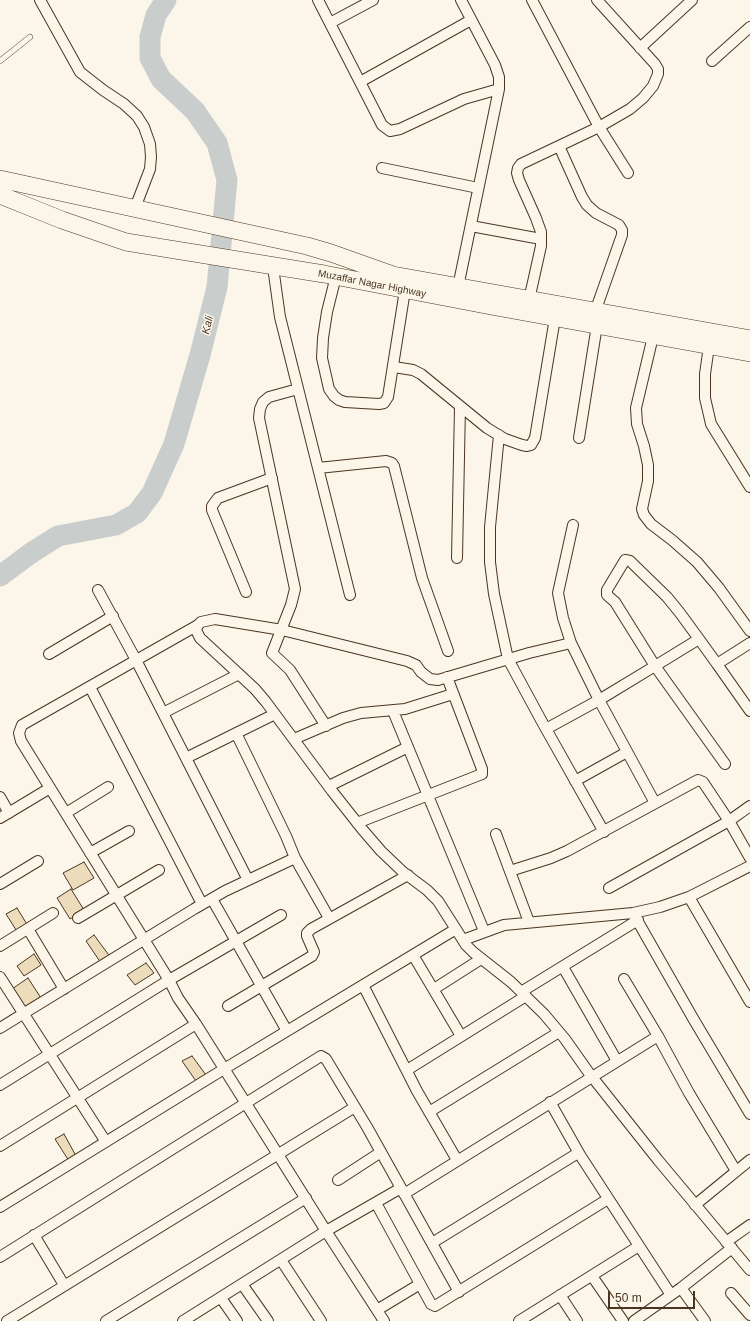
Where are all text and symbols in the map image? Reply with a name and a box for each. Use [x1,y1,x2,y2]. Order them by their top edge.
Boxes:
street label: Muzaffar Nagar Highway [317,268,427,300]
water label: Kali [199,315,217,335]
scale bar [610,1283,697,1309]
text: 50 m [615,1291,642,1305]

